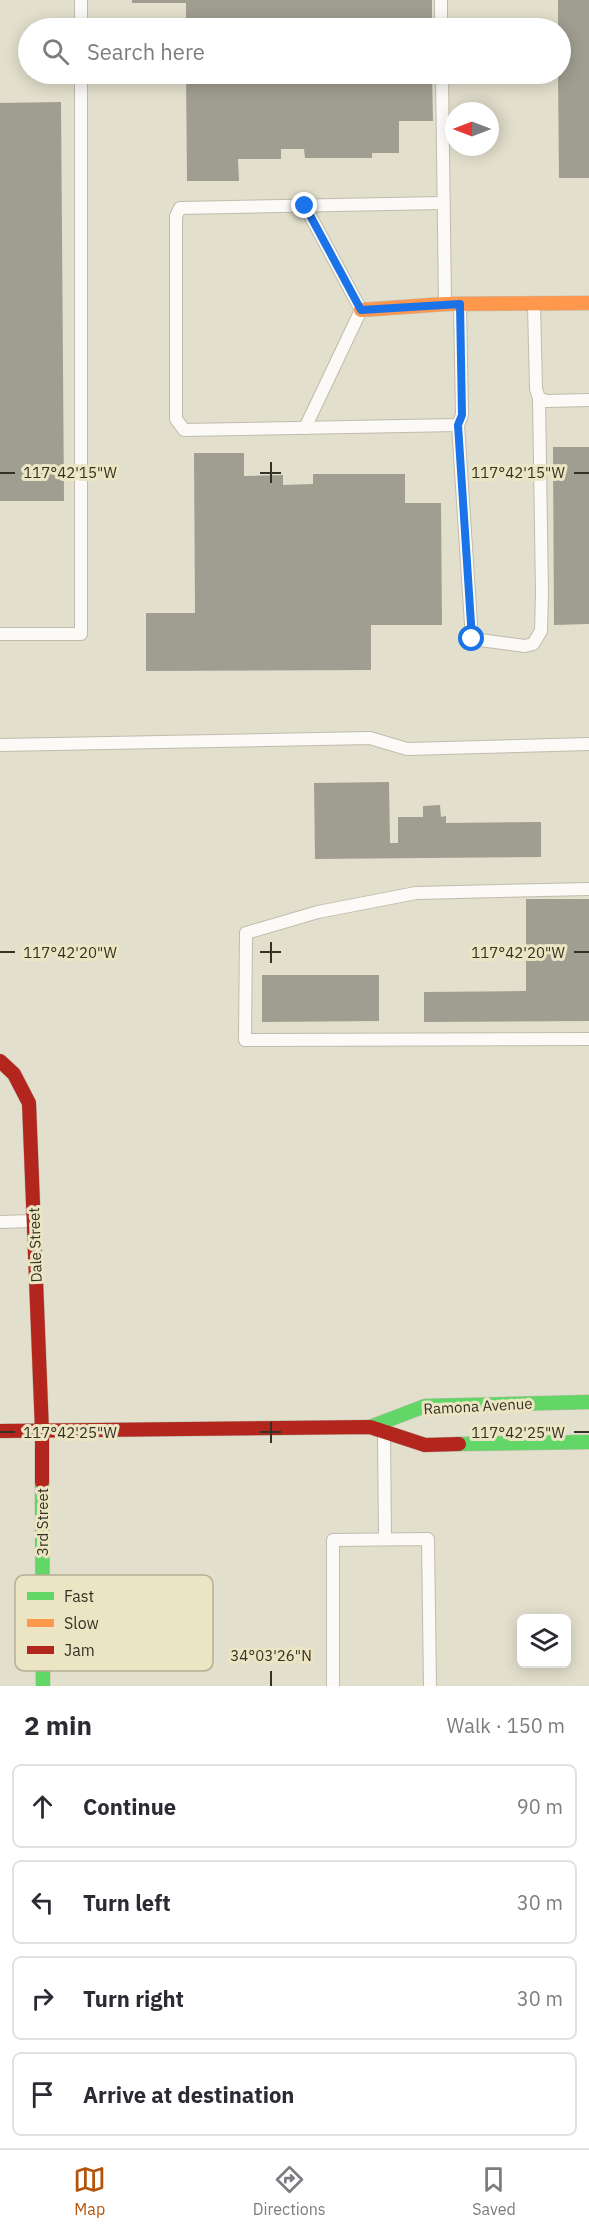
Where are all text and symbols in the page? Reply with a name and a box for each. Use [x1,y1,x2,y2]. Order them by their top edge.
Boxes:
search box [18,18,571,84]
icon: search [39,35,72,68]
text: Search here [87,37,205,66]
north arrow [445,102,499,156]
route end [291,192,317,218]
text: 117°42'15"W [23,463,117,482]
text: 117°42'15"W [471,463,565,482]
route start [458,625,484,651]
text: 117°42'20"W [23,943,117,962]
text: 117°42'20"W [471,943,565,962]
street label: Dale Street [24,1207,46,1283]
street label: Ramona Avenue [423,1394,533,1418]
text: 117°42'25"W [23,1423,117,1442]
text: 117°42'25"W [471,1423,565,1442]
street label: 3rd Street [33,1488,52,1556]
legend [15,1575,213,1671]
text: Fast [64,1586,94,1606]
text: Slow [64,1613,99,1633]
map controls [517,1614,571,1668]
button: layers [517,1614,571,1668]
text: Jam [64,1640,95,1660]
text: 34°03'26"N [230,1646,312,1665]
text: 2 min [24,1708,92,1742]
text: Walk · 150 m [447,1712,565,1739]
icon: ahead [26,1790,59,1823]
text: Continue [83,1792,176,1821]
text: 90 m [517,1793,563,1820]
icon: left [26,1886,59,1919]
text: Turn left [83,1888,171,1917]
text: 30 m [517,1889,563,1916]
icon: right [26,1982,59,2015]
text: Turn right [83,1984,184,2013]
text: 30 m [517,1985,563,2012]
icon: arrive [26,2078,59,2111]
text: Arrive at destination [83,2080,294,2109]
tab: Map [73,2163,106,2219]
tab: Directions [253,2163,326,2219]
tab: Saved [472,2163,516,2219]

